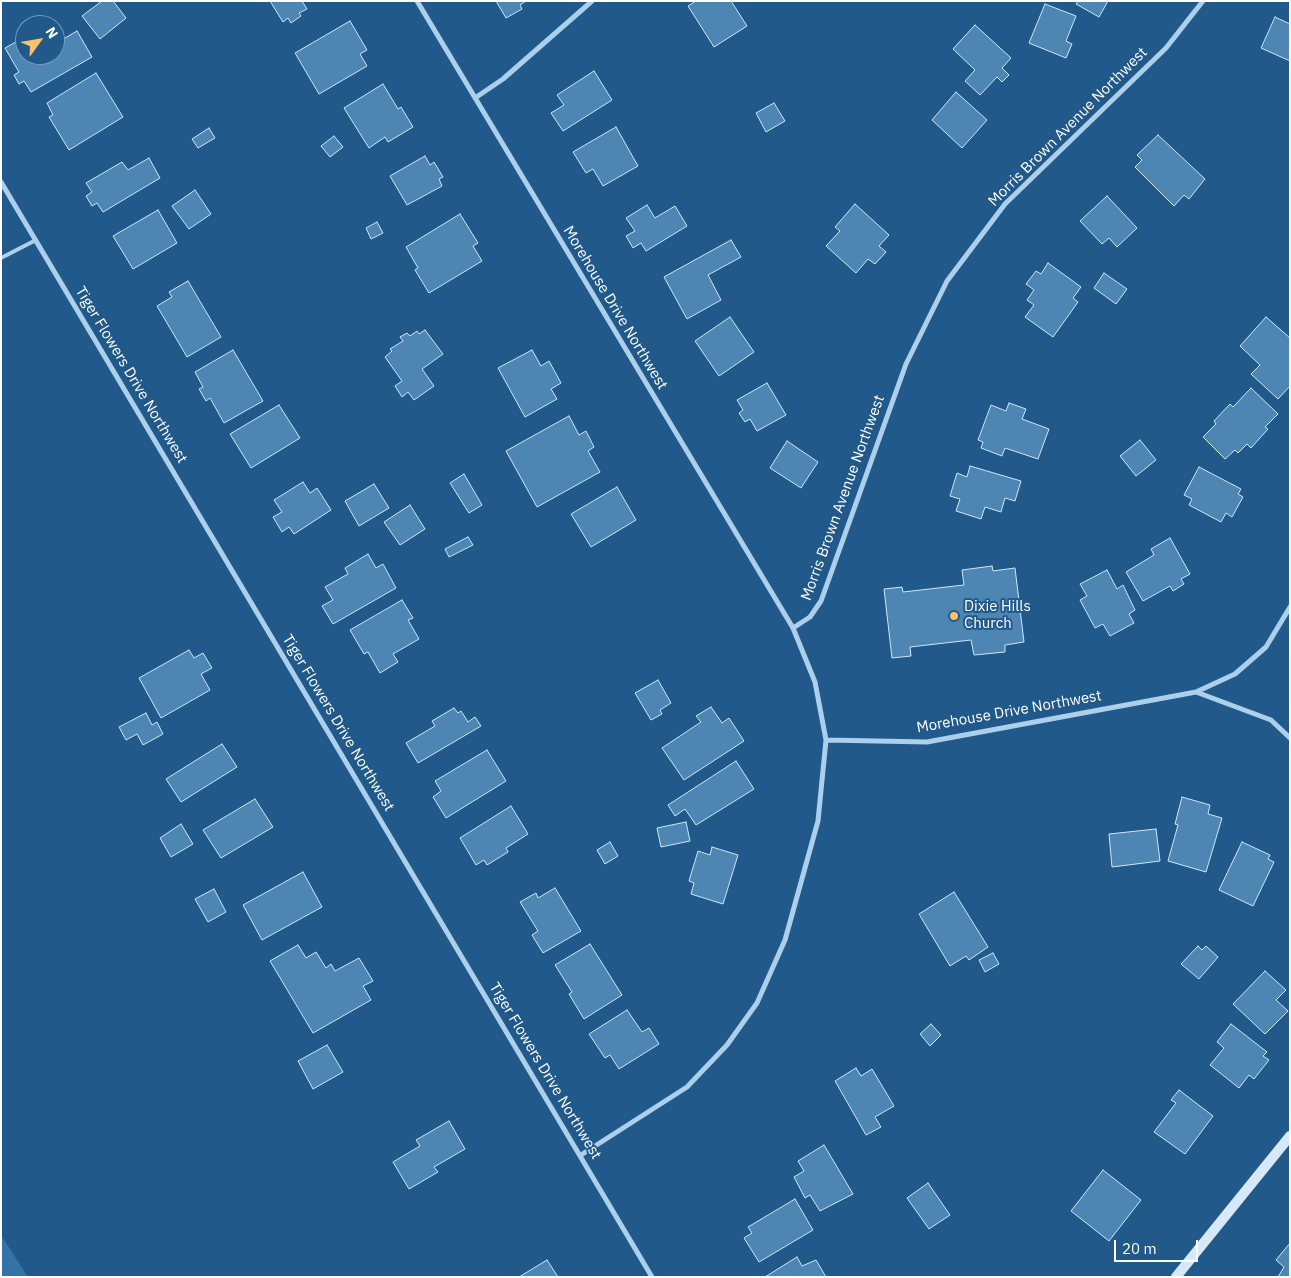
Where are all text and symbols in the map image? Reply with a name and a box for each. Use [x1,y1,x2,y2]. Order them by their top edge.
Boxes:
north arrow [15,15,65,65]
text: N [42,24,62,42]
street label: Morris Brown Avenue Northwest [985,44,1151,210]
street label: Morehouse Drive Northwest [559,223,671,393]
street label: Tiger Flowers Drive Northwest [71,283,191,467]
street label: Morris Brown Avenue Northwest [797,393,889,603]
place label: Dixie Hills Church [964,598,1031,633]
marker: Dixie Hills Church [948,610,960,622]
street label: Tiger Flowers Drive Northwest [278,631,398,815]
street label: Morehouse Drive Northwest [915,687,1103,737]
street label: Tiger Flowers Drive Northwest [485,979,605,1163]
scale bar [1116,1230,1200,1262]
text: 20 m [1122,1239,1157,1258]

